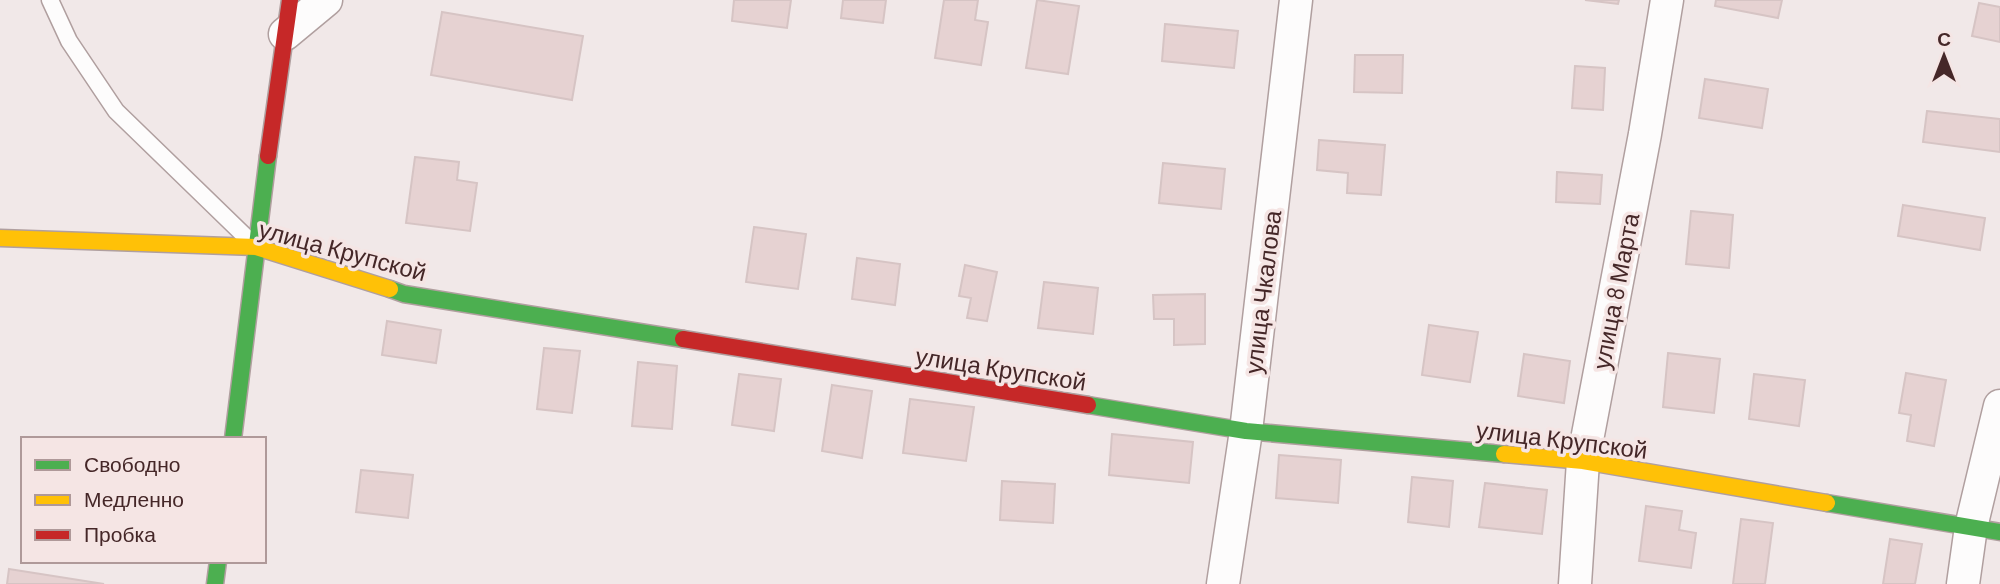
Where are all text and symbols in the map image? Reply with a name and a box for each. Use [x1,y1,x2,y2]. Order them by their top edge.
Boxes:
north arrow [1909,21,1979,91]
text: С [1937,27,1951,50]
street label: улица Чкалова [1238,208,1287,375]
street label: улица 8 Марта [1586,210,1644,372]
street label: улица Крупской [256,214,430,286]
street label: улица Крупской [914,340,1088,396]
street label: улица Крупской [1475,414,1649,464]
legend [21,437,266,563]
text: Свободно [84,451,181,476]
text: Медленно [84,486,184,511]
text: Пробка [84,521,156,546]

